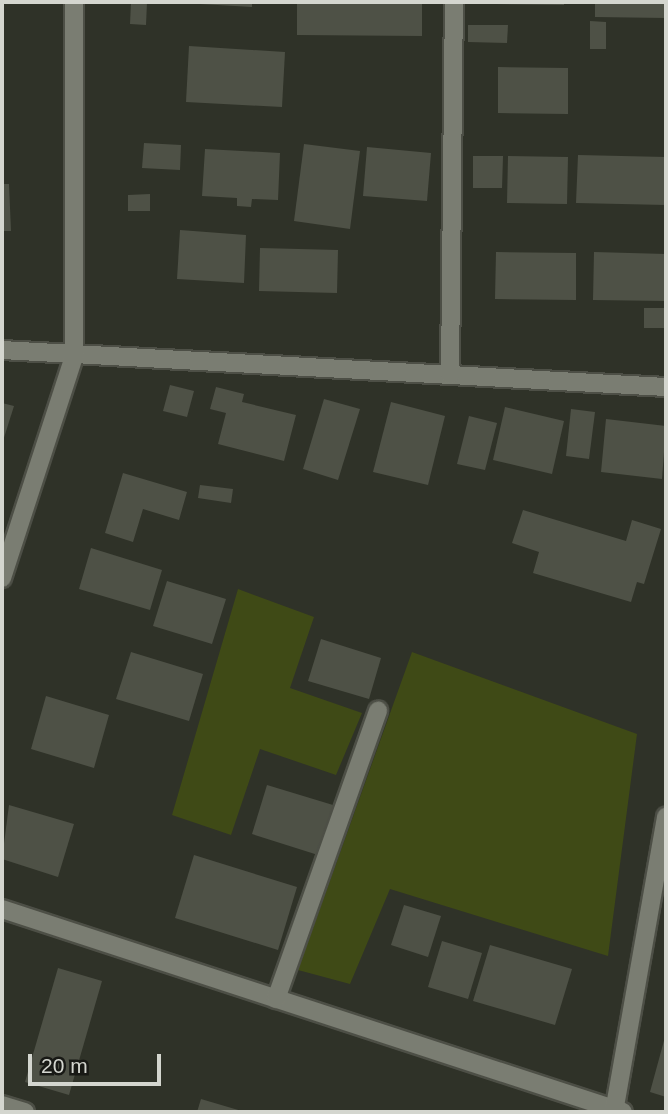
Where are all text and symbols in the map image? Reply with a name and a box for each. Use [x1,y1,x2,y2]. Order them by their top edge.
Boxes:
scale bar [32,1040,164,1084]
text: 20 m [41,1054,88,1077]

